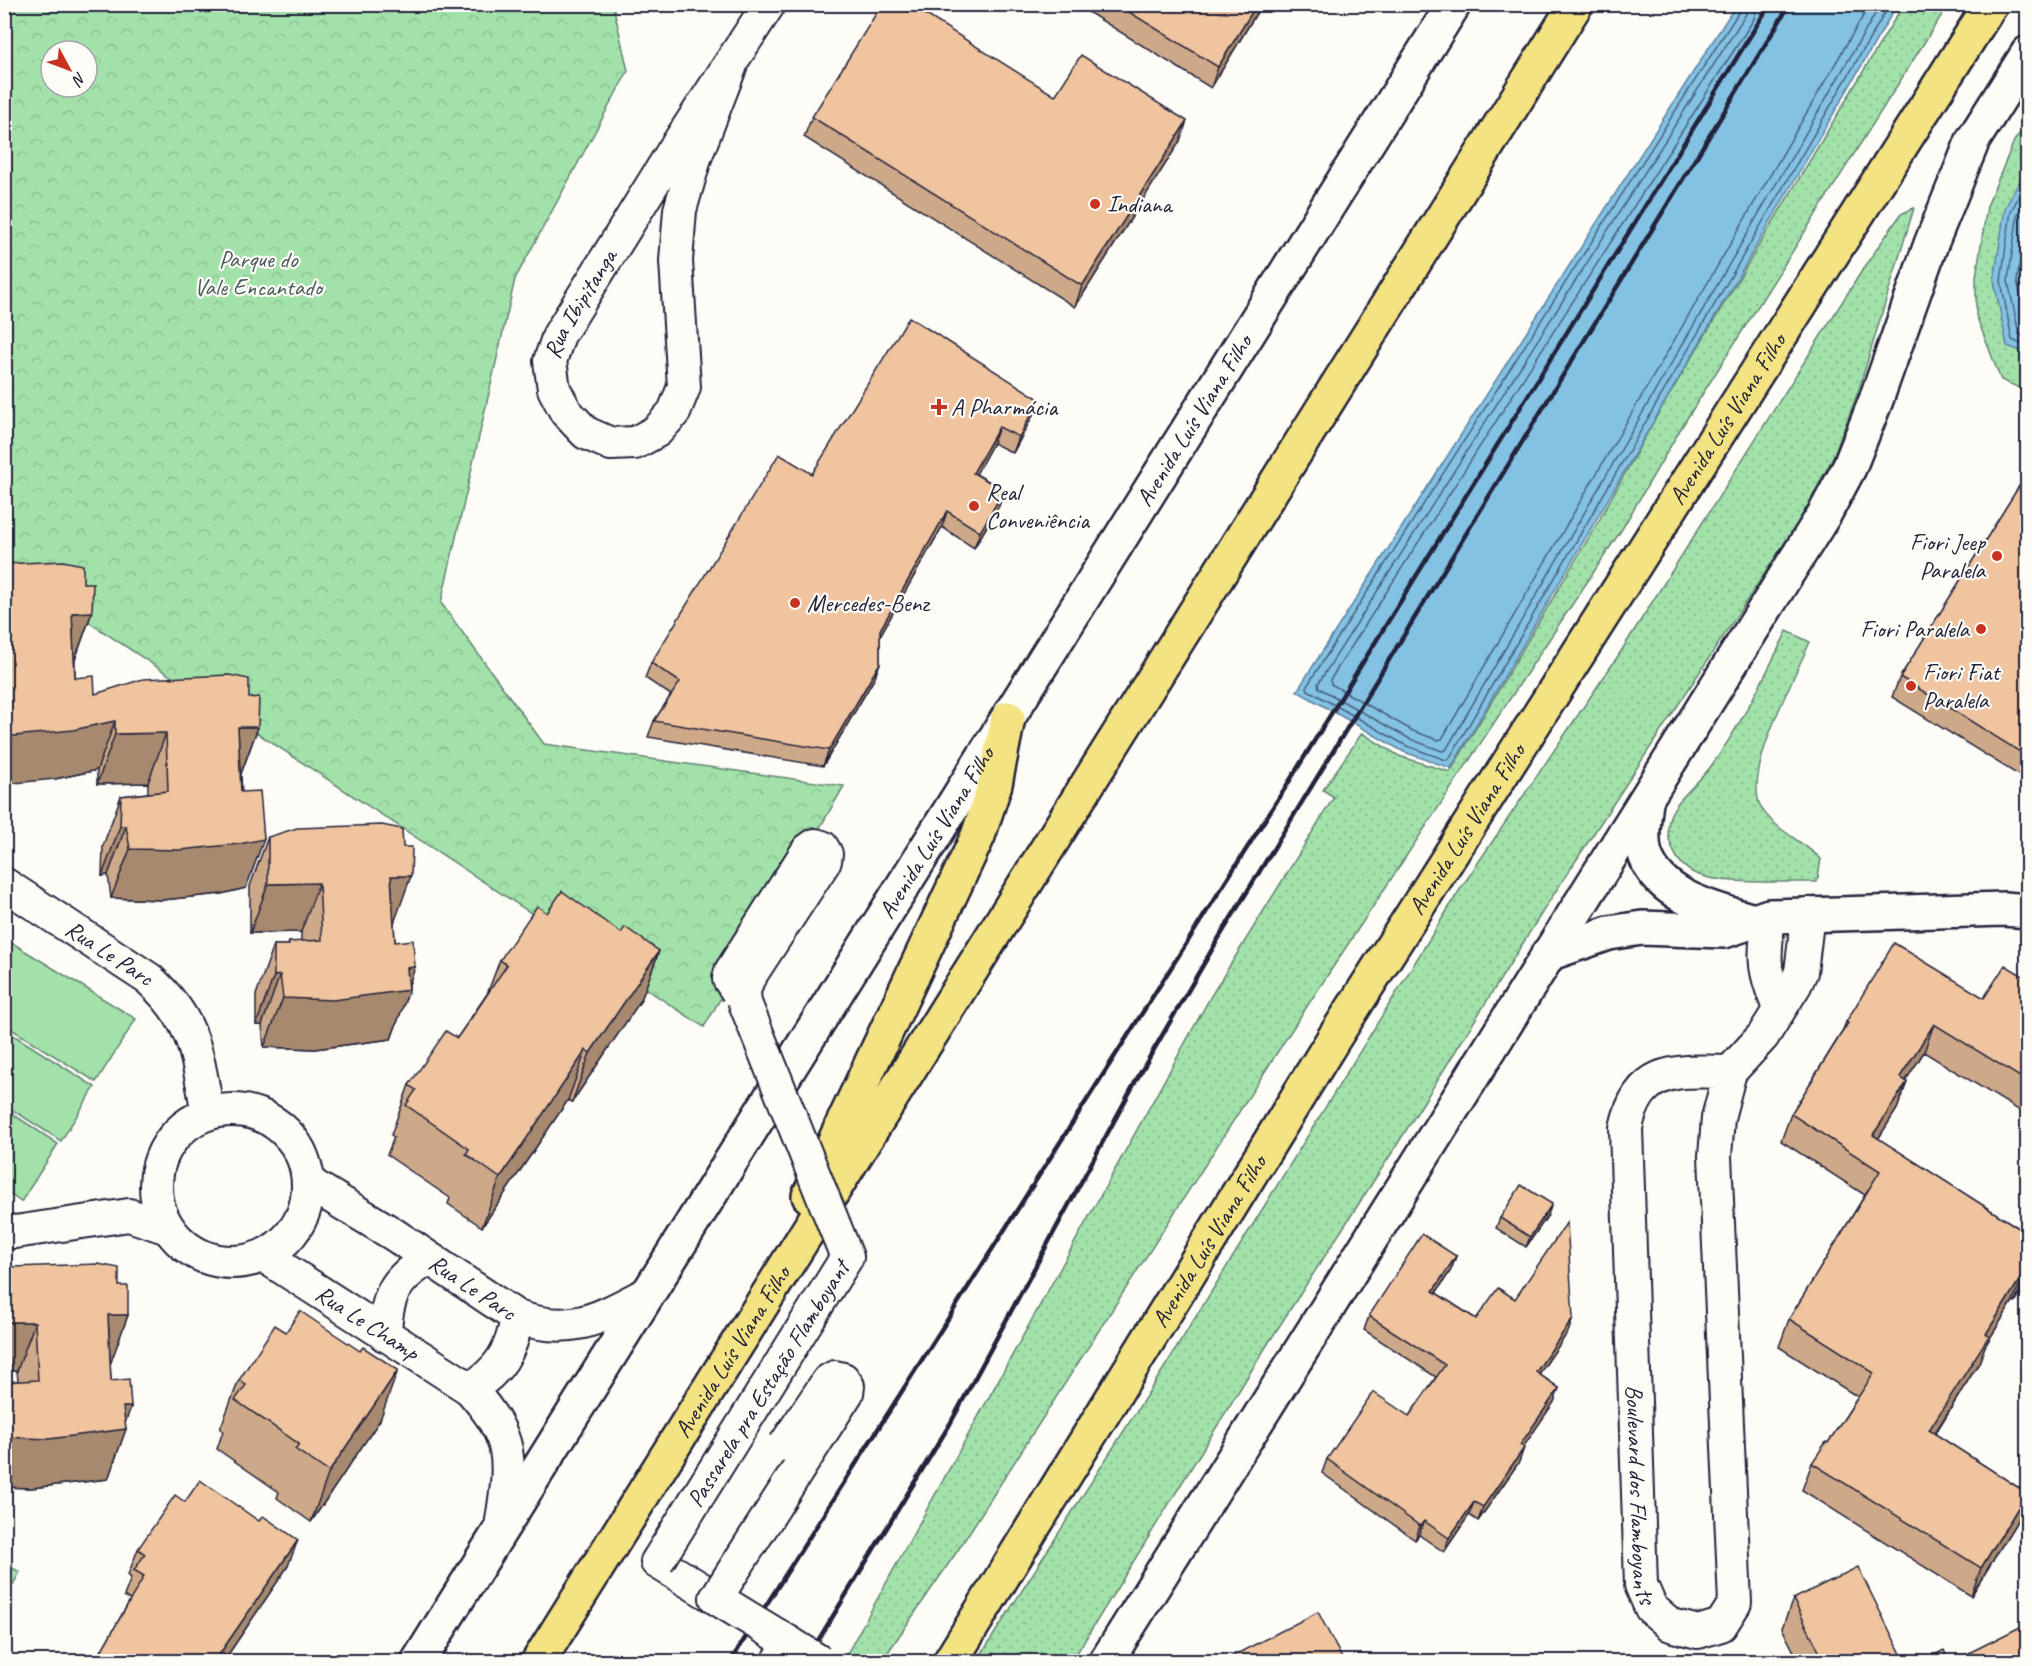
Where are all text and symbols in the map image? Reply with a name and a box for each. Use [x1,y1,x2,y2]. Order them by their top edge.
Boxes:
north arrow [39,39,99,99]
text: N [67,68,90,91]
place label: Indiana [1107,189,1174,219]
marker: Indiana [1088,197,1102,211]
street label: Rua Ibipitanga [537,242,625,362]
park label: Parque do Vale Encantado [194,244,325,302]
street label: Avenida Luís Viana Filho [1662,326,1794,510]
street label: Avenida Luís Viana Filho [1129,327,1260,512]
place label: A Pharmácia [951,392,1058,422]
marker: A Pharmácia [932,400,946,414]
place label: Real Conveniência [986,477,1090,535]
marker: Real Conveniência [967,499,981,513]
place label: Fiori Jeep Paralela [1910,527,1987,585]
marker: Fiori Jeep Paralela [1990,549,2004,563]
place label: Mercedes-Benz [807,588,931,618]
marker: Mercedes-Benz [788,596,802,610]
place label: Fiori Paralela [1860,614,1971,644]
marker: Fiori Paralela [1974,622,1988,636]
place label: Fiori Fiat Paralela [1923,657,2001,715]
marker: Fiori Fiat Paralela [1904,679,1918,693]
street label: Avenida Luís Viana Filho [1401,736,1533,920]
street label: Avenida Luís Viana Filho [871,739,1002,924]
street label: Rua Le Parc [60,914,160,993]
street label: Avenida Luís Viana Filho [1145,1148,1274,1333]
street label: Rua Le Parc [423,1247,523,1328]
street label: Passarela pra Estação Flamboyant [680,1252,858,1512]
street label: Avenida Luís Viana Filho [667,1258,798,1443]
street label: Rua Le Champ [310,1278,426,1368]
street label: Boulevard dos Flamboyants [1619,1385,1664,1611]

